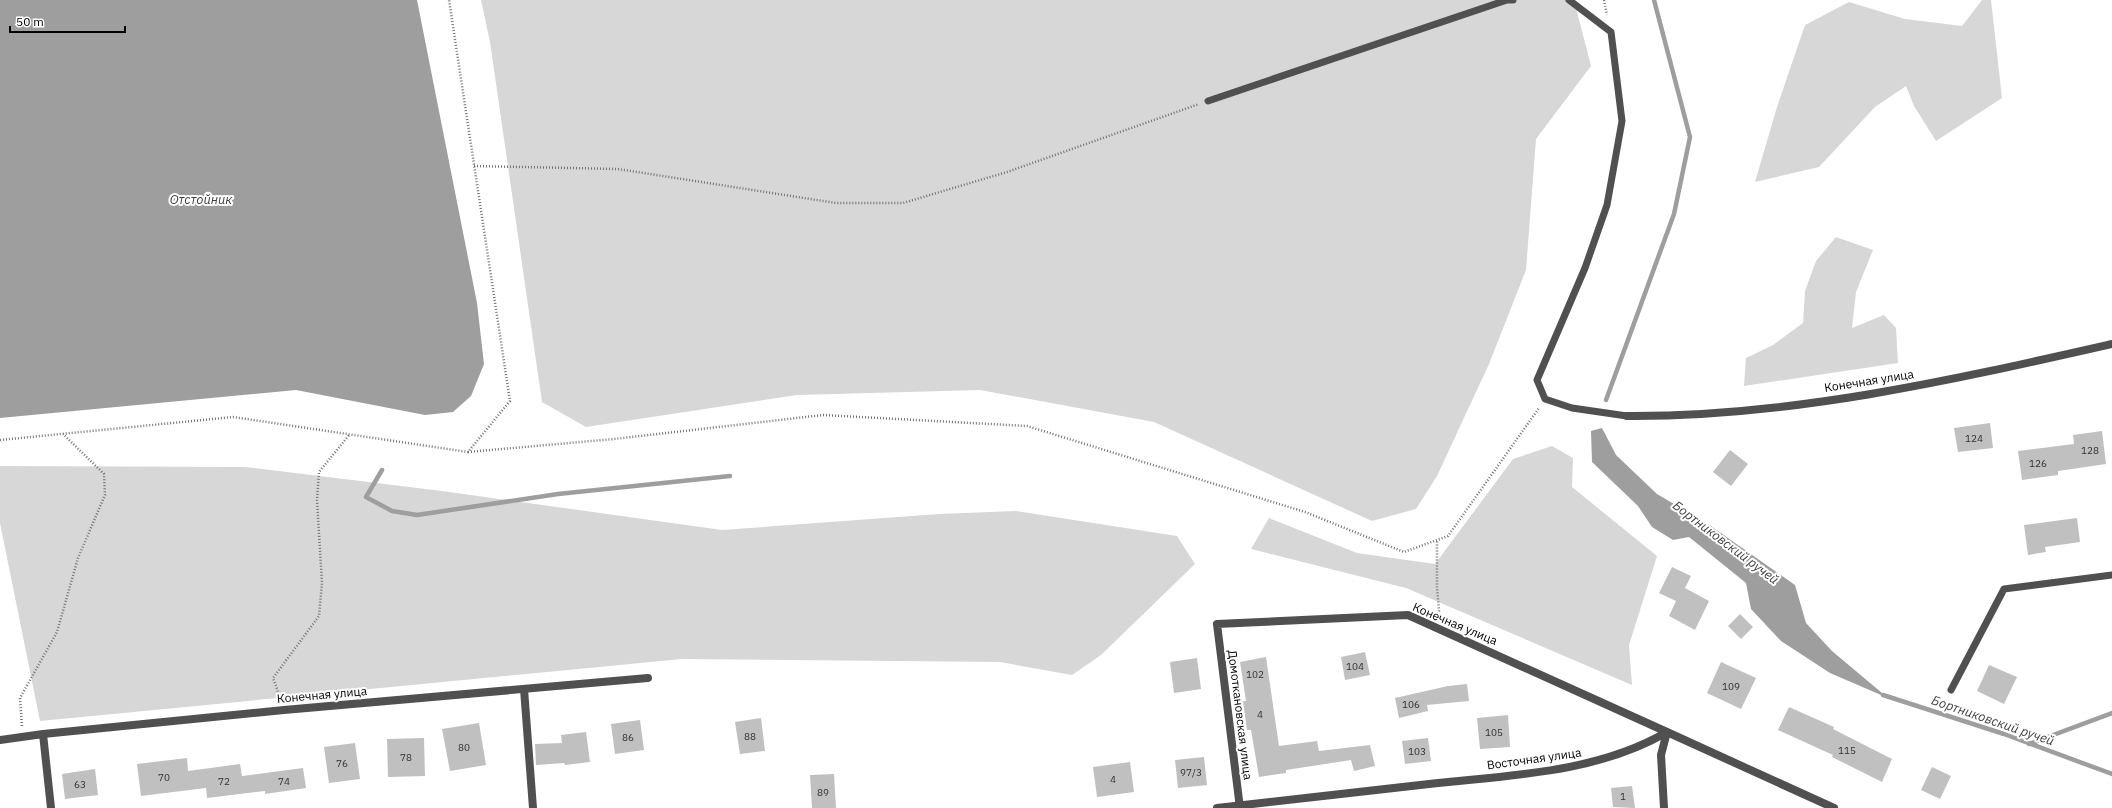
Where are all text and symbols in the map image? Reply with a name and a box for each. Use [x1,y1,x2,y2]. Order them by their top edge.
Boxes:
scale bar [10,8,125,34]
text: 50 m [16,14,44,29]
water label: Отстойник [170,191,232,208]
street label: Конечная улица [1823,366,1915,395]
house number: 124 [1965,432,1983,445]
house number: 128 [2081,444,2099,457]
house number: 126 [2029,457,2047,470]
water label: Бортниковский ручей [1669,497,1782,588]
street label: Конечная улица [1411,599,1500,648]
street label: Домоткановская улица [1225,649,1256,781]
house number: 104 [1346,660,1364,673]
house number: 102 [1246,668,1264,681]
house number: 109 [1722,680,1740,693]
street label: Конечная улица [276,683,368,706]
water label: Бортниковский ручей [1929,692,2056,749]
house number: 106 [1402,698,1420,711]
house number: 4 [1257,708,1263,721]
house number: 105 [1485,726,1503,739]
house number: 88 [744,730,756,743]
house number: 86 [622,731,634,744]
house number: 80 [458,741,470,754]
street label: Восточная улица [1486,744,1583,773]
house number: 115 [1838,744,1856,757]
house number: 103 [1408,745,1426,758]
house number: 78 [400,751,412,764]
house number: 76 [336,757,348,770]
house number: 97/3 [1180,766,1202,779]
house number: 70 [158,771,170,784]
house number: 4 [1110,773,1116,786]
house number: 72 [218,775,230,788]
house number: 74 [278,775,290,788]
house number: 63 [74,778,86,791]
house number: 89 [817,786,829,799]
house number: 1 [1620,790,1626,803]

